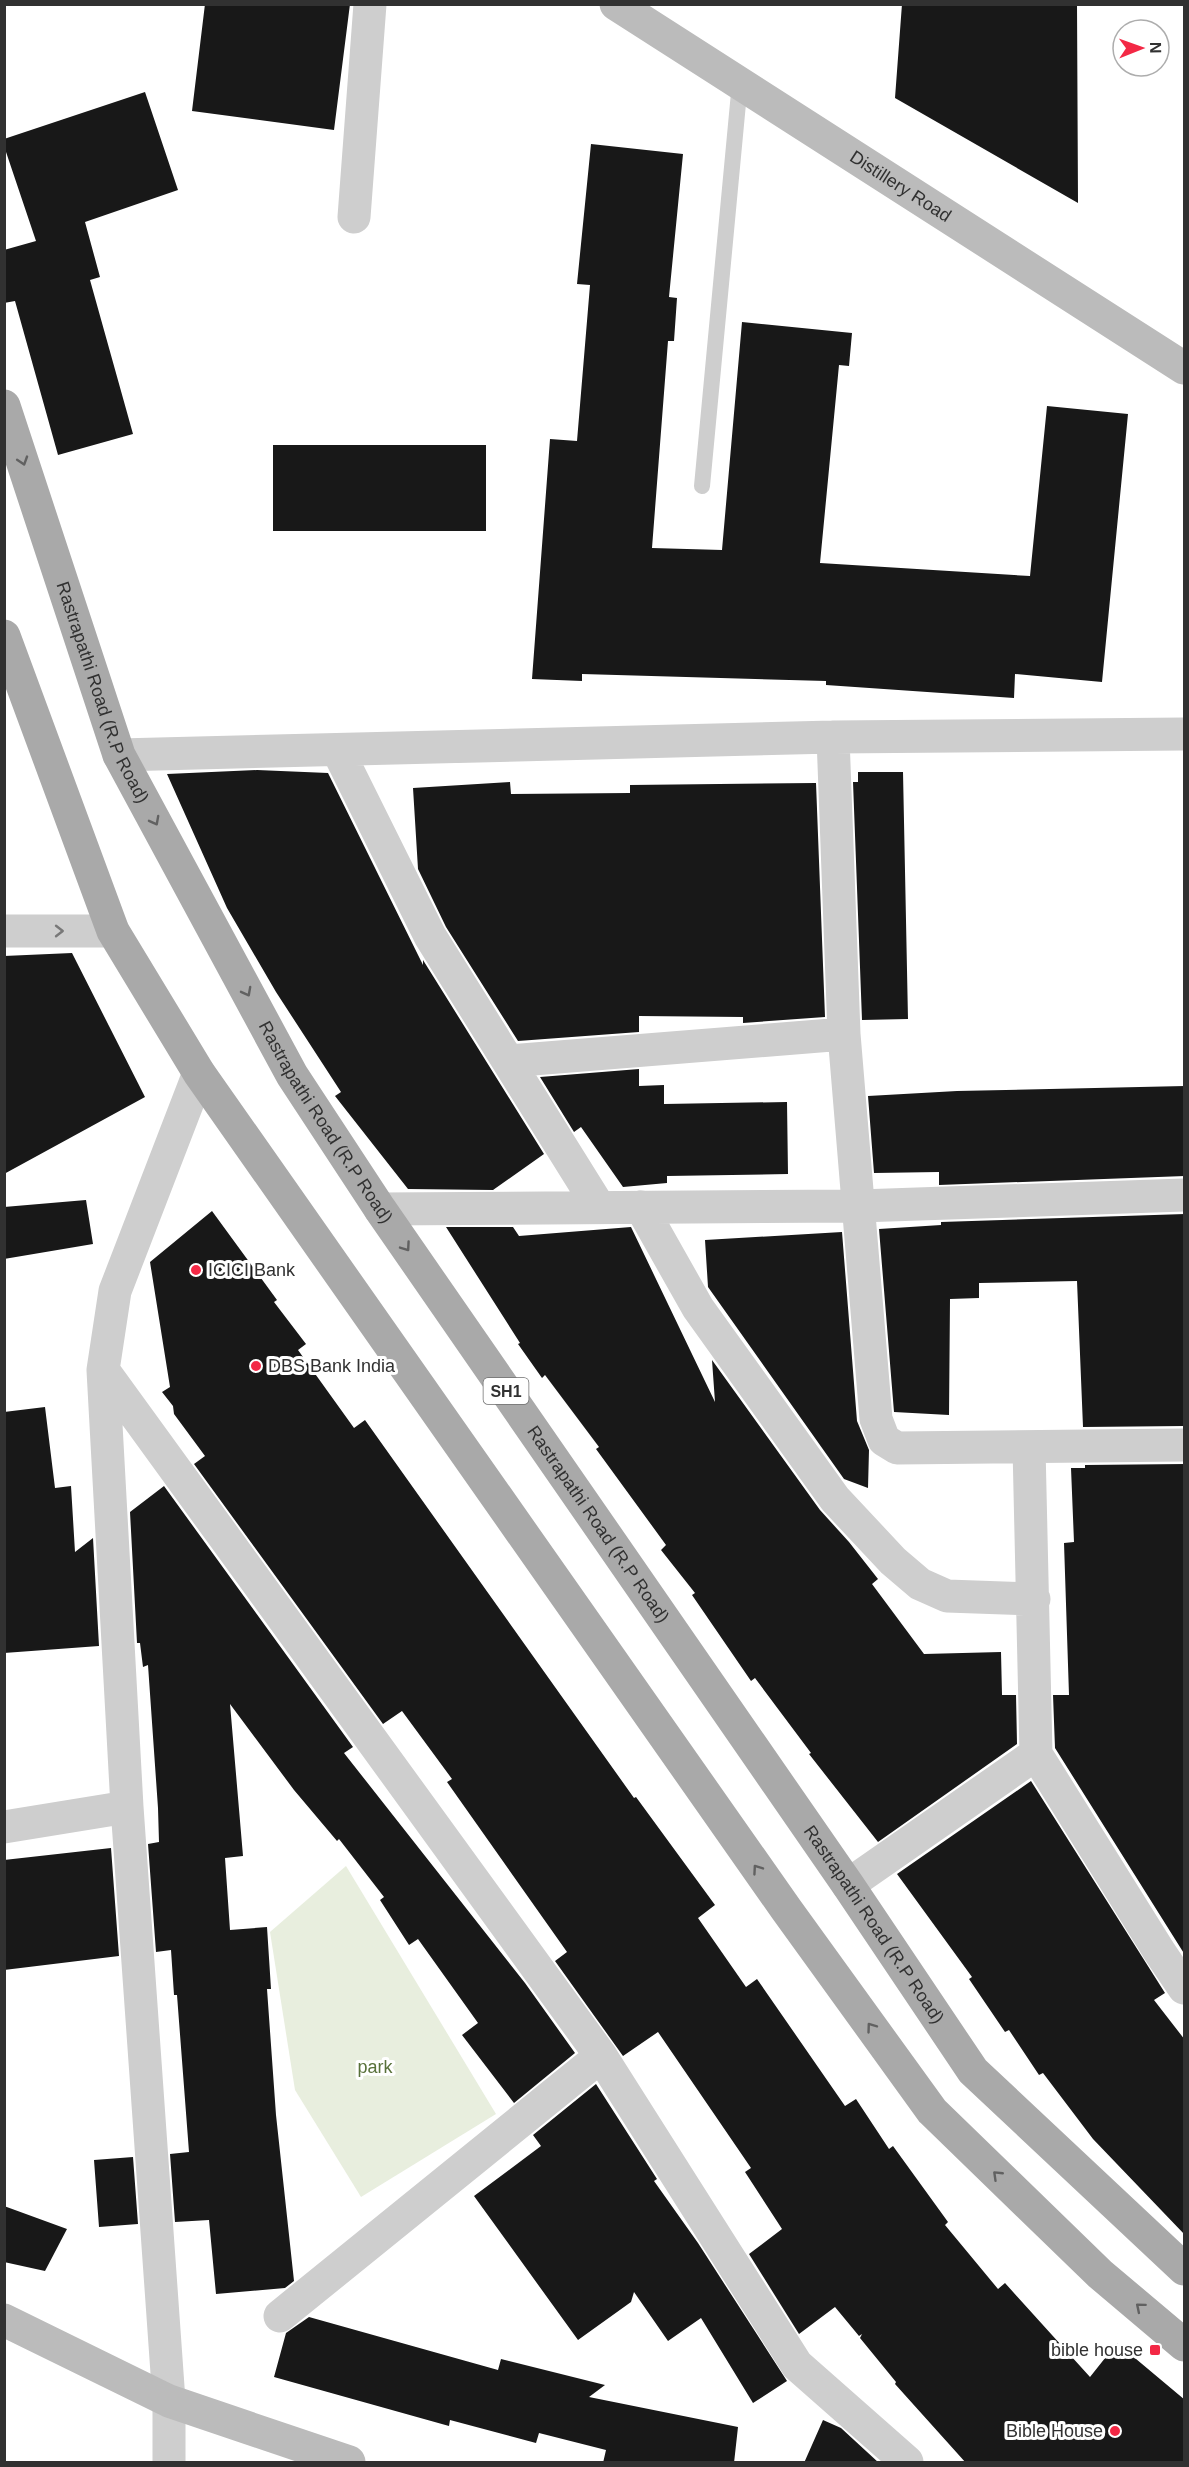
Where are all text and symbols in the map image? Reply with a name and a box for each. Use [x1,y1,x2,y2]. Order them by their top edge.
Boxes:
north arrow [1111,18,1171,78]
text: N [1147,42,1164,54]
street label: Distillery Road [846,147,955,226]
one-way arrow [15,455,28,466]
street label: Rastrapathi Road (R.P Road) [53,579,153,806]
one-way arrow [148,815,159,825]
one-way arrow [54,925,63,937]
one-way arrow [240,986,251,997]
street label: Rastrapathi Road (R.P Road) [255,1018,397,1227]
one-way arrow [399,1240,410,1251]
place label: ICICI Bank [208,1260,296,1280]
marker: ICICI Bank [189,1263,203,1277]
place label: DBS Bank India [268,1356,396,1376]
marker: DBS Bank India [249,1359,263,1373]
road number: SH1 [484,1378,528,1404]
street label: Rastrapathi Road (R.P Road) [523,1422,673,1627]
street label: Rastrapathi Road (R.P Road) [800,1822,948,2027]
one-way arrow [753,1864,764,1875]
one-way arrow [867,2023,878,2034]
park label: park [357,2057,394,2077]
one-way arrow [994,2171,1005,2182]
one-way arrow [1136,2304,1147,2315]
place label: bible house [1051,2340,1143,2360]
marker: bible house [1148,2343,1162,2357]
place label: Bible House [1006,2421,1103,2441]
marker: Bible House [1108,2424,1122,2438]

